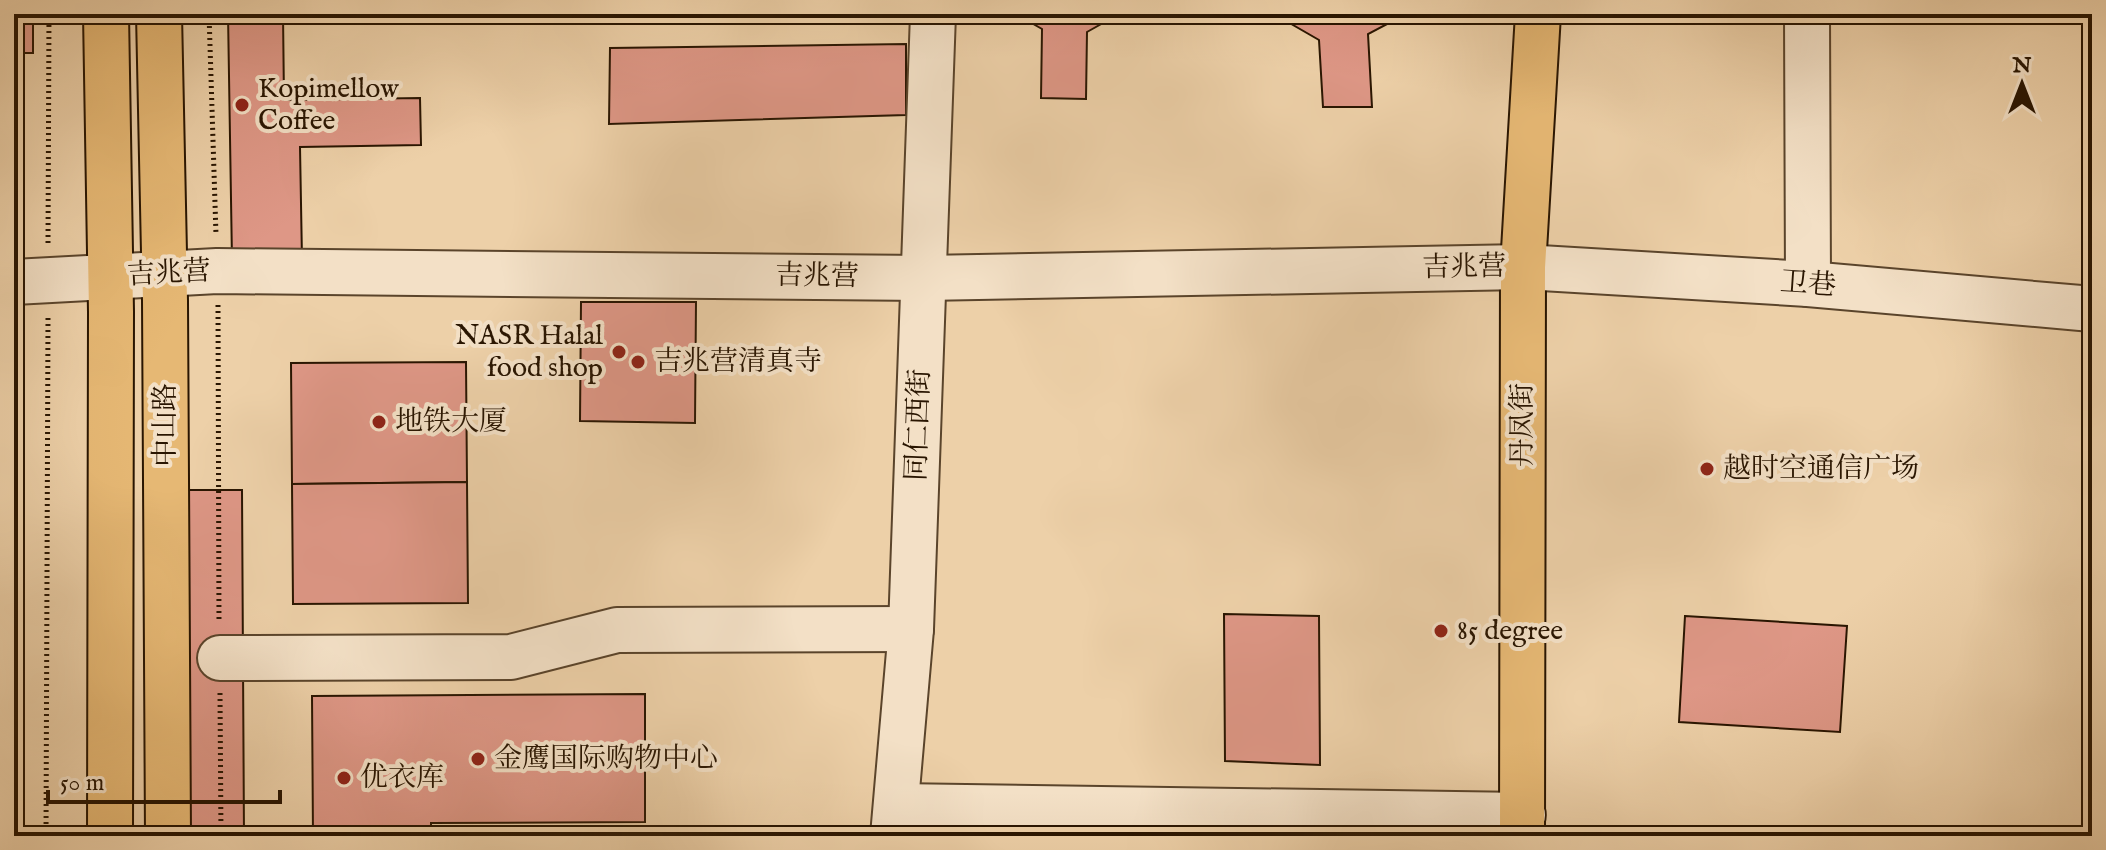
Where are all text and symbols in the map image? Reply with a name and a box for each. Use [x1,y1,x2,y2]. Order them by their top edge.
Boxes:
north arrow [1982,44,2062,124]
text: N [2011,52,2032,80]
place label: Kopimellow Coffee [258,72,399,139]
marker: Kopimellow Coffee [233,96,251,114]
street label: 吉兆营 [1422,250,1506,286]
street label: 吉兆营 [126,254,212,294]
street label: 吉兆营 [775,259,859,295]
street label: 卫巷 [1779,266,1837,304]
place label: NASR Halal food shop [455,319,603,386]
marker: NASR Halal food shop [610,343,628,361]
place label: 吉兆营清真寺 [654,345,822,380]
marker: 吉兆营清真寺 [629,353,647,371]
street label: 同仁西街 [900,368,938,482]
street label: 中山路 [149,383,184,467]
street label: 丹凤街 [1506,383,1541,467]
place label: 地铁大厦 [395,405,507,440]
marker: 地铁大厦 [370,413,388,431]
place label: 越时空通信广场 [1723,452,1919,487]
marker: 越时空通信广场 [1698,460,1716,478]
place label: 85 degree [1457,614,1563,649]
marker: 85 degree [1432,622,1450,640]
place label: 金鹰国际购物中心 [494,742,718,777]
marker: 金鹰国际购物中心 [469,750,487,768]
scale bar [48,754,280,804]
place label: 优衣库 [360,761,444,796]
text: 50 m [60,768,104,799]
marker: 优衣库 [335,769,353,787]

